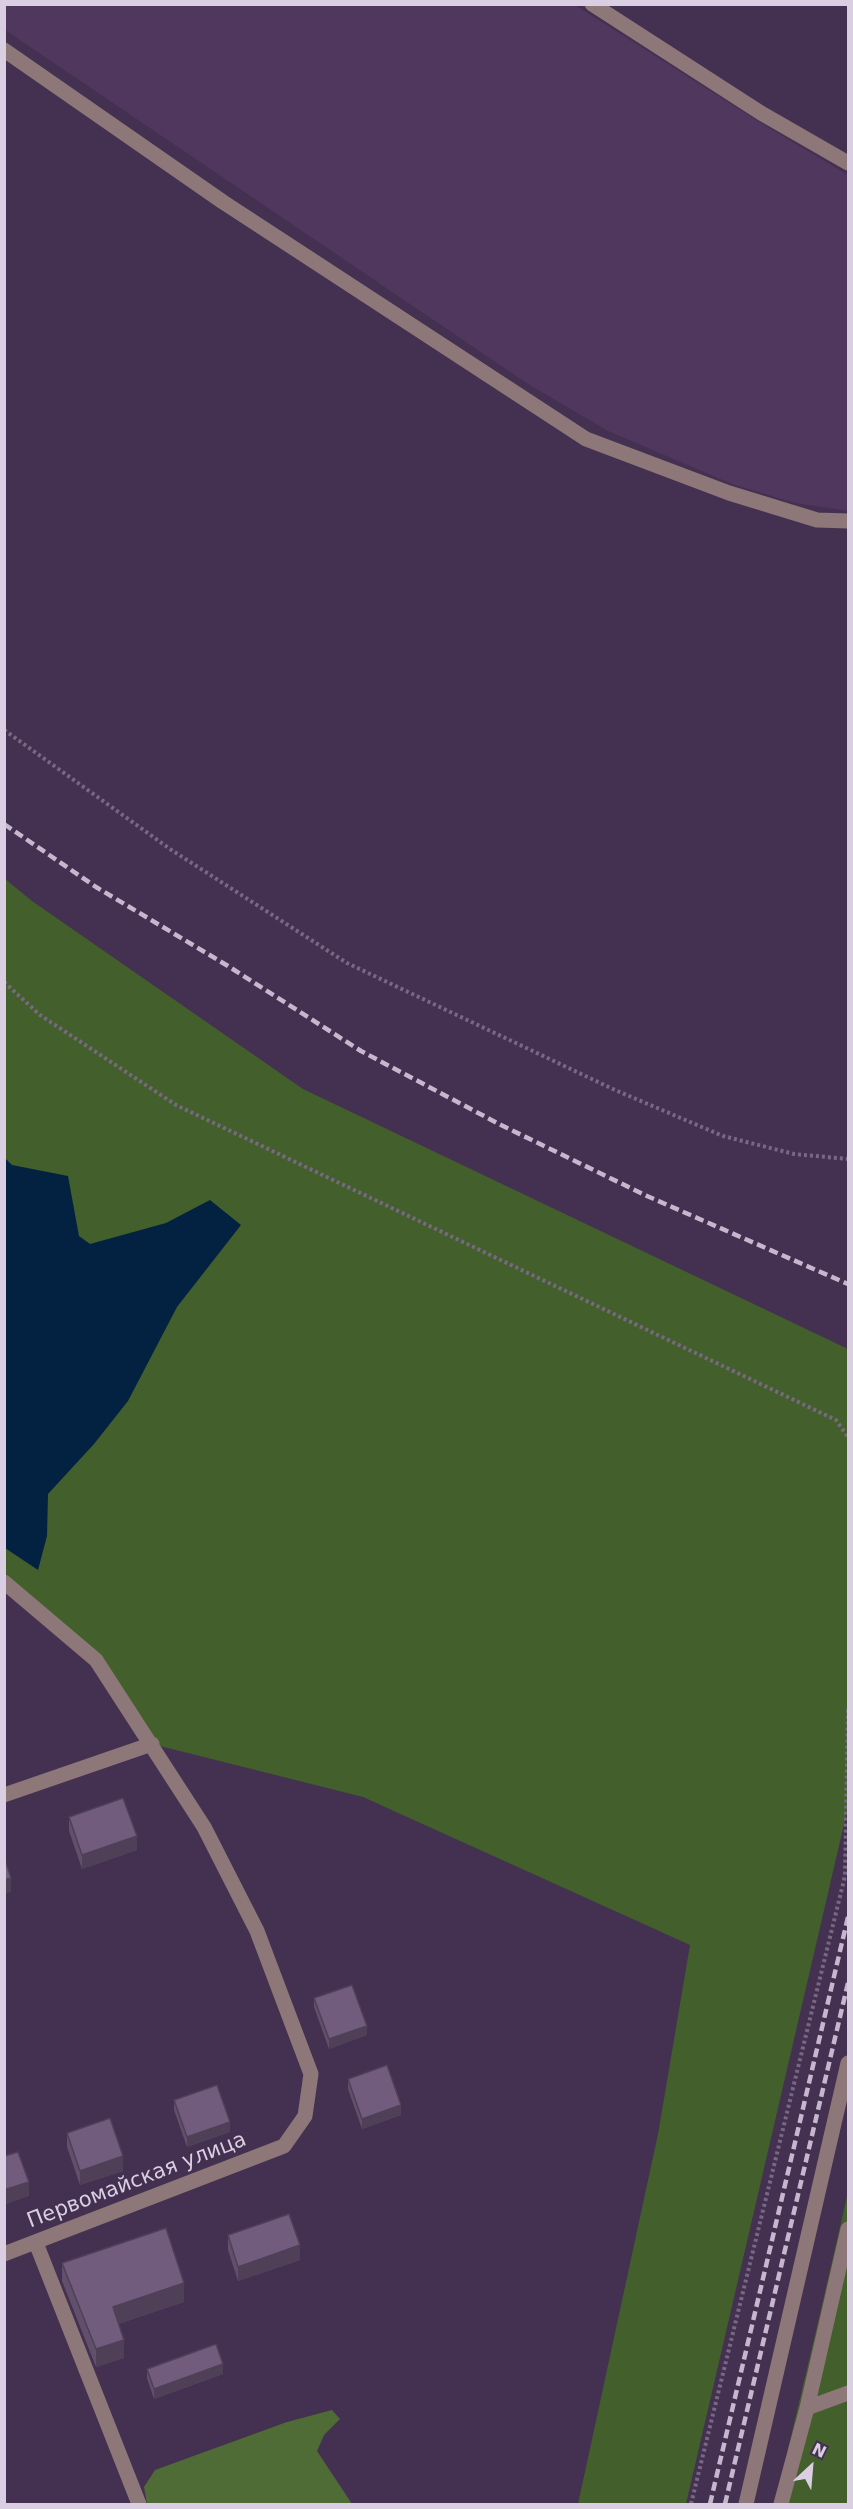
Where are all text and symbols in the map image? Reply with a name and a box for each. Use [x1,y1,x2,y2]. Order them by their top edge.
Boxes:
street label: Первомайская улица [24,2128,250,2234]
north arrow [781,2437,841,2497]
text: N [809,2439,829,2462]

